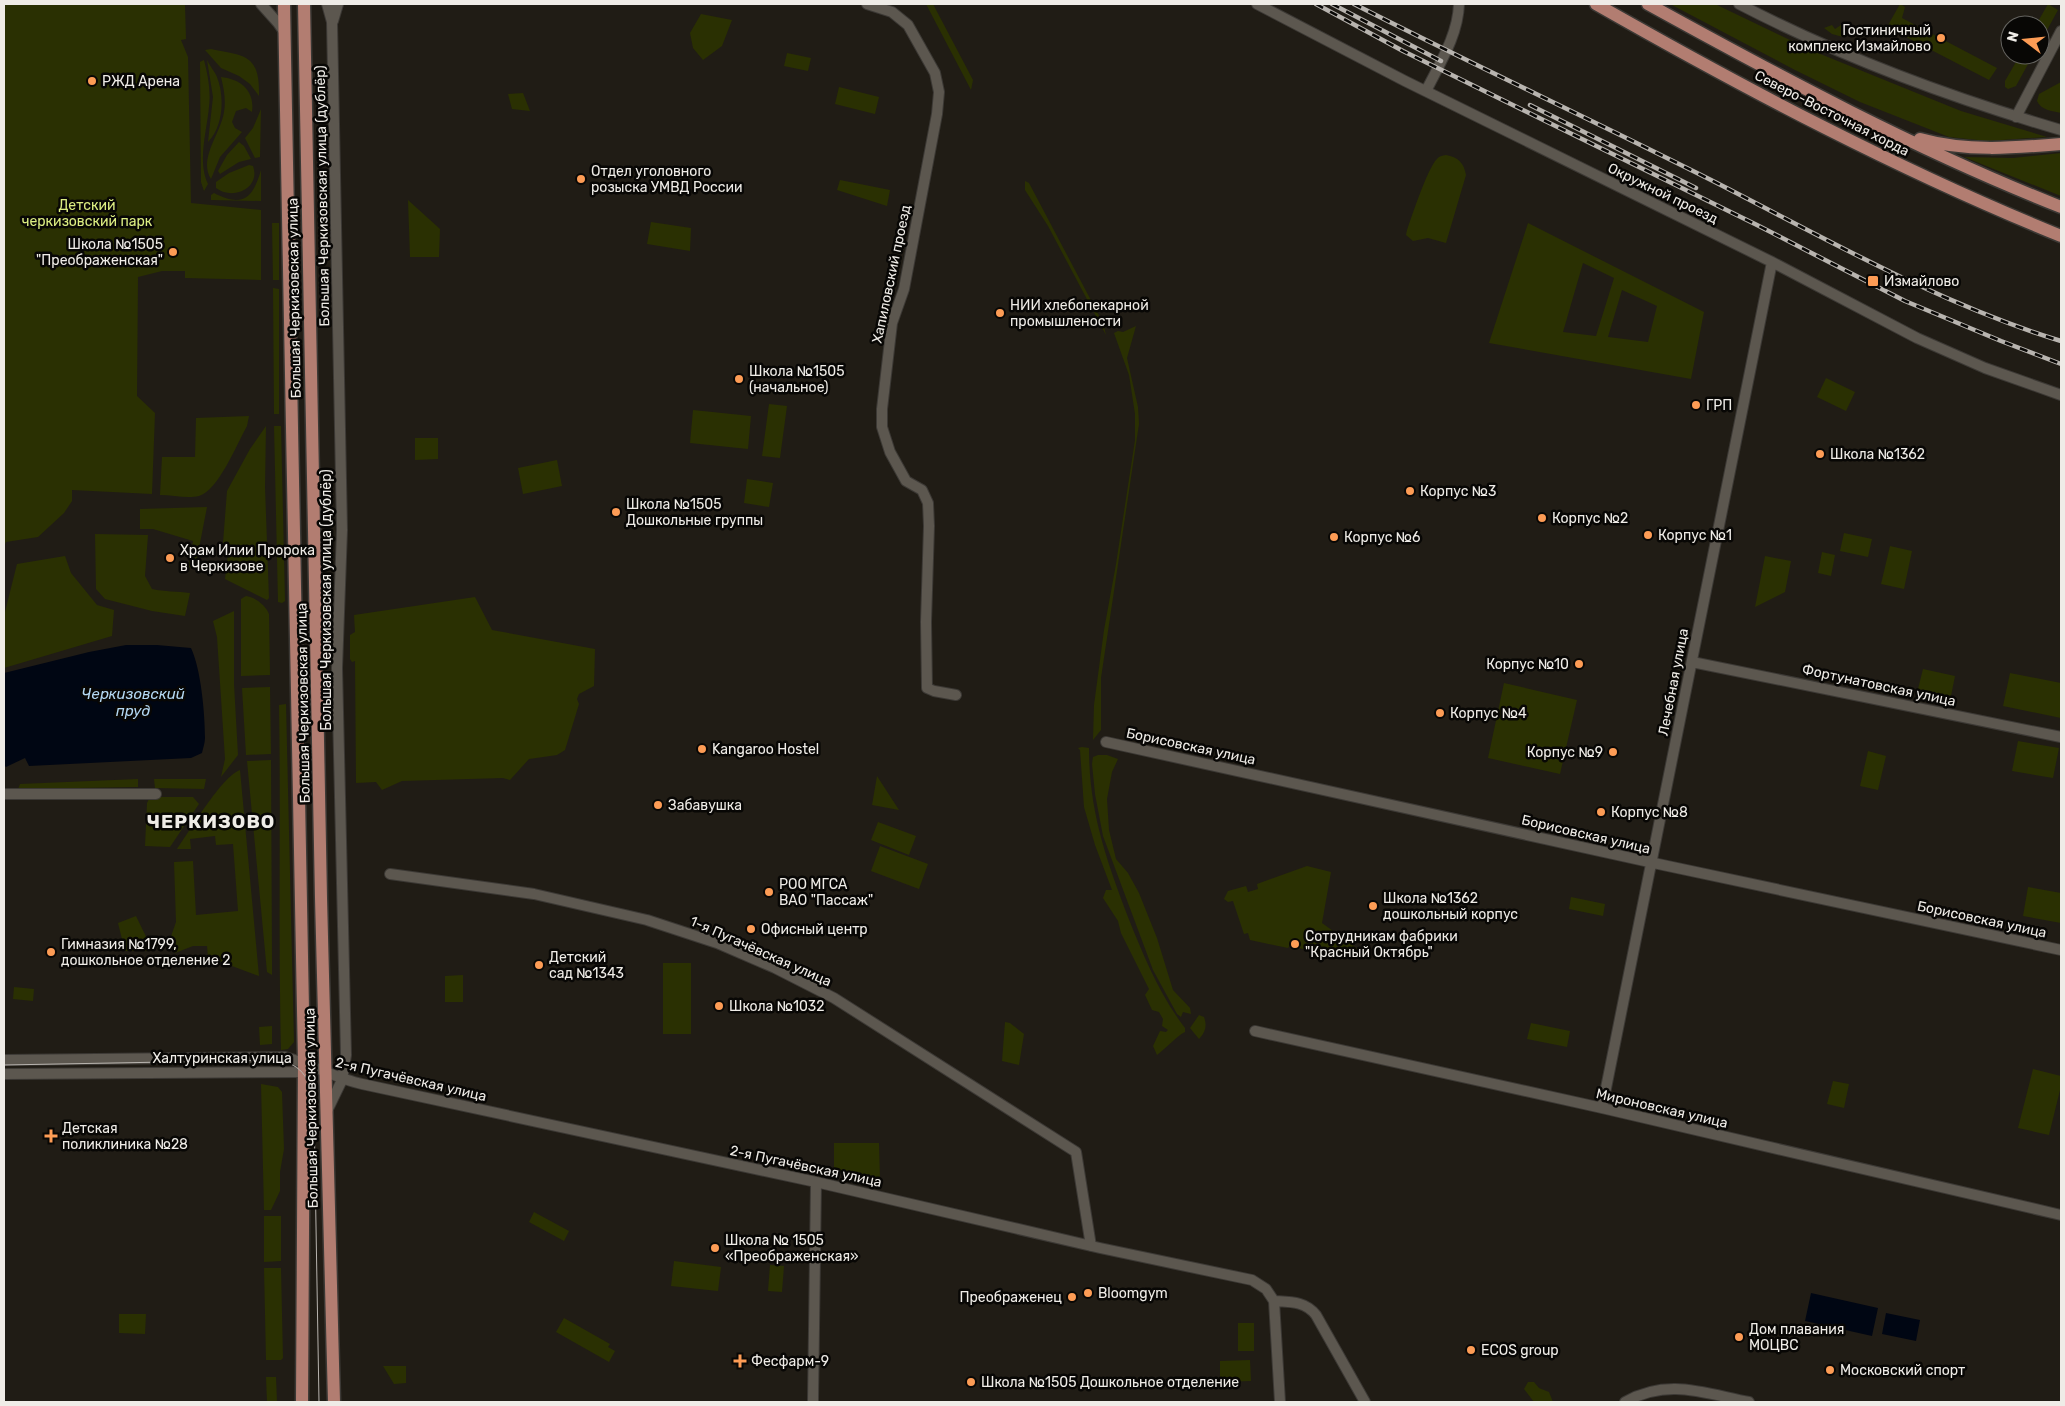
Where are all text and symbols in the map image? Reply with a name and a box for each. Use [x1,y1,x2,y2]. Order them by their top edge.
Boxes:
north arrow [2000,15,2050,65]
place label: Гостиничный комплекс Измайлово [1788,22,1931,55]
text: N [2003,29,2023,44]
marker: Гостиничный комплекс Измайлово [1935,32,1947,44]
street label: Большая Черкизовская улица (дублёр) [312,65,333,327]
street label: Северо-Восточная хорда [1752,67,1912,160]
place label: РЖД Арена [102,73,180,90]
marker: РЖД Арена [86,75,98,87]
street label: Окружной проезд [1605,159,1721,228]
place label: Отдел уголовного розыска УМВД России [591,163,742,196]
marker: Отдел уголовного розыска УМВД России [575,173,587,185]
park label: Детский черкизовский парк [22,197,153,230]
street label: Большая Черкизовская улица [284,198,305,398]
street label: Хапиловский проезд [868,203,914,345]
place label: Школа №1505 "Преображенская" [36,236,163,269]
marker: Школа №1505 "Преображенская" [167,246,179,258]
place label: Измайлово [1884,273,1959,290]
marker: Измайлово [1866,274,1880,288]
place label: НИИ хлебопекарной промышлености [1010,297,1149,330]
marker: НИИ хлебопекарной промышлености [994,307,1006,319]
place label: Школа №1505 (начальное) [749,363,844,396]
marker: Школа №1505 (начальное) [733,373,745,385]
place label: ГРП [1706,397,1732,414]
marker: ГРП [1690,399,1702,411]
place label: Школа №1362 [1830,446,1925,463]
marker: Школа №1362 [1814,448,1826,460]
street label: Большая Черкизовская улица (дублёр) [318,469,335,731]
place label: Корпус №3 [1420,483,1496,500]
marker: Корпус №3 [1404,485,1416,497]
place label: Школа №1505 Дошкольные группы [626,496,763,529]
marker: Школа №1505 Дошкольные группы [610,506,622,518]
place label: Корпус №2 [1552,510,1628,527]
marker: Корпус №2 [1536,512,1548,524]
place label: Корпус №1 [1658,527,1732,544]
place label: Корпус №6 [1344,529,1420,546]
marker: Корпус №1 [1642,529,1654,541]
marker: Корпус №6 [1328,531,1340,543]
place label: Храм Илии Пророка в Черкизове [180,542,315,575]
marker: Храм Илии Пророка в Черкизове [164,552,176,564]
street label: Большая Черкизовская улица [293,603,314,803]
street label: Лечебная улица [1655,627,1692,737]
place label: Корпус №10 [1486,656,1569,673]
marker: Корпус №10 [1573,658,1585,670]
street label: Фортунатовская улица [1800,661,1957,710]
water label: Черкизовский пруд [81,685,185,720]
place label: Корпус №4 [1450,705,1527,722]
marker: Корпус №4 [1434,707,1446,719]
street label: Борисовская улица [1125,724,1257,769]
place label: Kangaroo Hostel [712,741,819,758]
marker: Kangaroo Hostel [696,743,708,755]
place label: Корпус №9 [1527,744,1603,761]
marker: Корпус №9 [1607,746,1619,758]
place label: Забавушка [668,797,742,814]
marker: Забавушка [652,799,664,811]
place label: Корпус №8 [1611,804,1688,821]
marker: Корпус №8 [1595,806,1607,818]
district label: ЧЕРКИЗОВО [147,810,275,833]
street label: Борисовская улица [1520,811,1652,858]
place label: РОО МГСА ВАО "Пассаж" [779,876,873,909]
marker: РОО МГСА ВАО "Пассаж" [763,886,775,898]
place label: Школа №1362 дошкольный корпус [1383,890,1518,923]
street label: Борисовская улица [1916,897,2048,942]
marker: Школа №1362 дошкольный корпус [1367,900,1379,912]
street label: 1-я Пугачёвская улица [687,913,834,990]
place label: Офисный центр [761,921,868,938]
marker: Офисный центр [745,923,757,935]
place label: Сотрудникам фабрики "Красный Октябрь" [1305,928,1458,961]
place label: Гимназия №1799, дошкольное отделение 2 [61,936,230,969]
marker: Сотрудникам фабрики "Красный Октябрь" [1289,938,1301,950]
marker: Гимназия №1799, дошкольное отделение 2 [45,946,57,958]
place label: Детский сад №1343 [549,949,624,982]
marker: Детский сад №1343 [533,959,545,971]
place label: Школа №1032 [729,998,824,1015]
marker: Школа №1032 [713,1000,725,1012]
street label: Большая Черкизовская улица [301,1008,322,1208]
street label: Халтуринская улица [152,1050,292,1067]
street label: 2-я Пугачёвская улица [334,1054,488,1105]
street label: Мироновская улица [1594,1085,1729,1132]
place label: Детская поликлиника №28 [62,1120,188,1153]
marker: Детская поликлиника №28 [44,1129,58,1143]
street label: 2-я Пугачёвская улица [728,1142,883,1191]
place label: Школа № 1505 «Преображенская» [725,1232,859,1265]
marker: Школа № 1505 «Преображенская» [709,1242,721,1254]
place label: Bloomgym [1098,1285,1168,1302]
marker: Bloomgym [1082,1287,1094,1299]
place label: Преображенец [960,1289,1062,1306]
marker: Преображенец [1066,1291,1078,1303]
place label: Дом плавания МОЦВС [1749,1321,1844,1354]
marker: Дом плавания МОЦВС [1733,1331,1745,1343]
place label: ECOS group [1481,1342,1559,1359]
marker: ECOS group [1465,1344,1477,1356]
place label: Фесфарм-9 [751,1353,829,1370]
marker: Фесфарм-9 [733,1354,747,1368]
place label: Московский спорт [1840,1362,1965,1379]
marker: Московский спорт [1824,1364,1836,1376]
place label: Школа №1505 Дошкольное отделение [981,1374,1239,1391]
marker: Школа №1505 Дошкольное отделение [965,1376,977,1388]

